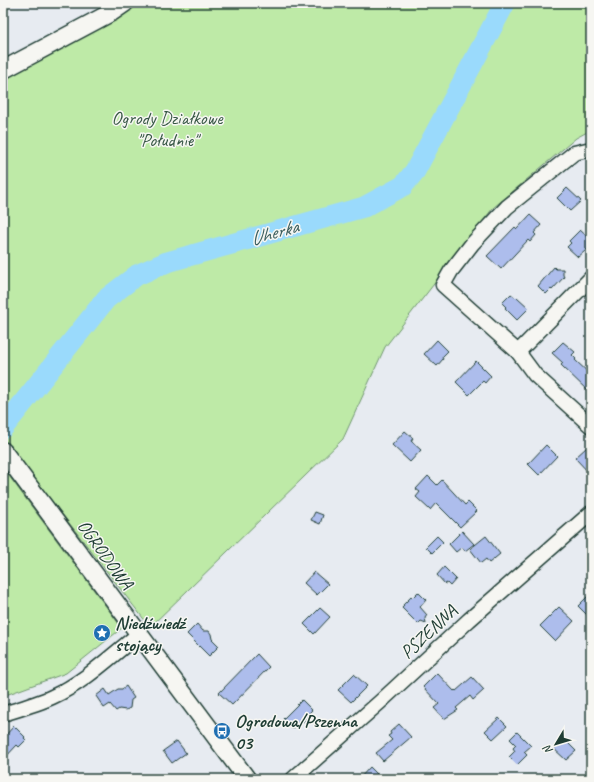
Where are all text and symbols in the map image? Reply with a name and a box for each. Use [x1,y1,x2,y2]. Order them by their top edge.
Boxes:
park label: Ogrody Działkowe "Południe" [111,106,224,152]
water label: Uherka [247,213,303,251]
street label: OGRODOWA [72,515,139,595]
street label: PSZENNA [395,599,462,664]
place label: Niedźwiedź stojący [115,611,188,657]
place icon: Niedźwiedź stojący [92,623,112,643]
place label: Ogrodowa/Pszenna 03 [235,709,358,755]
bus stop icon: Ogrodowa/Pszenna 03 [212,721,232,741]
north arrow [536,724,576,764]
text: N [539,741,556,757]

